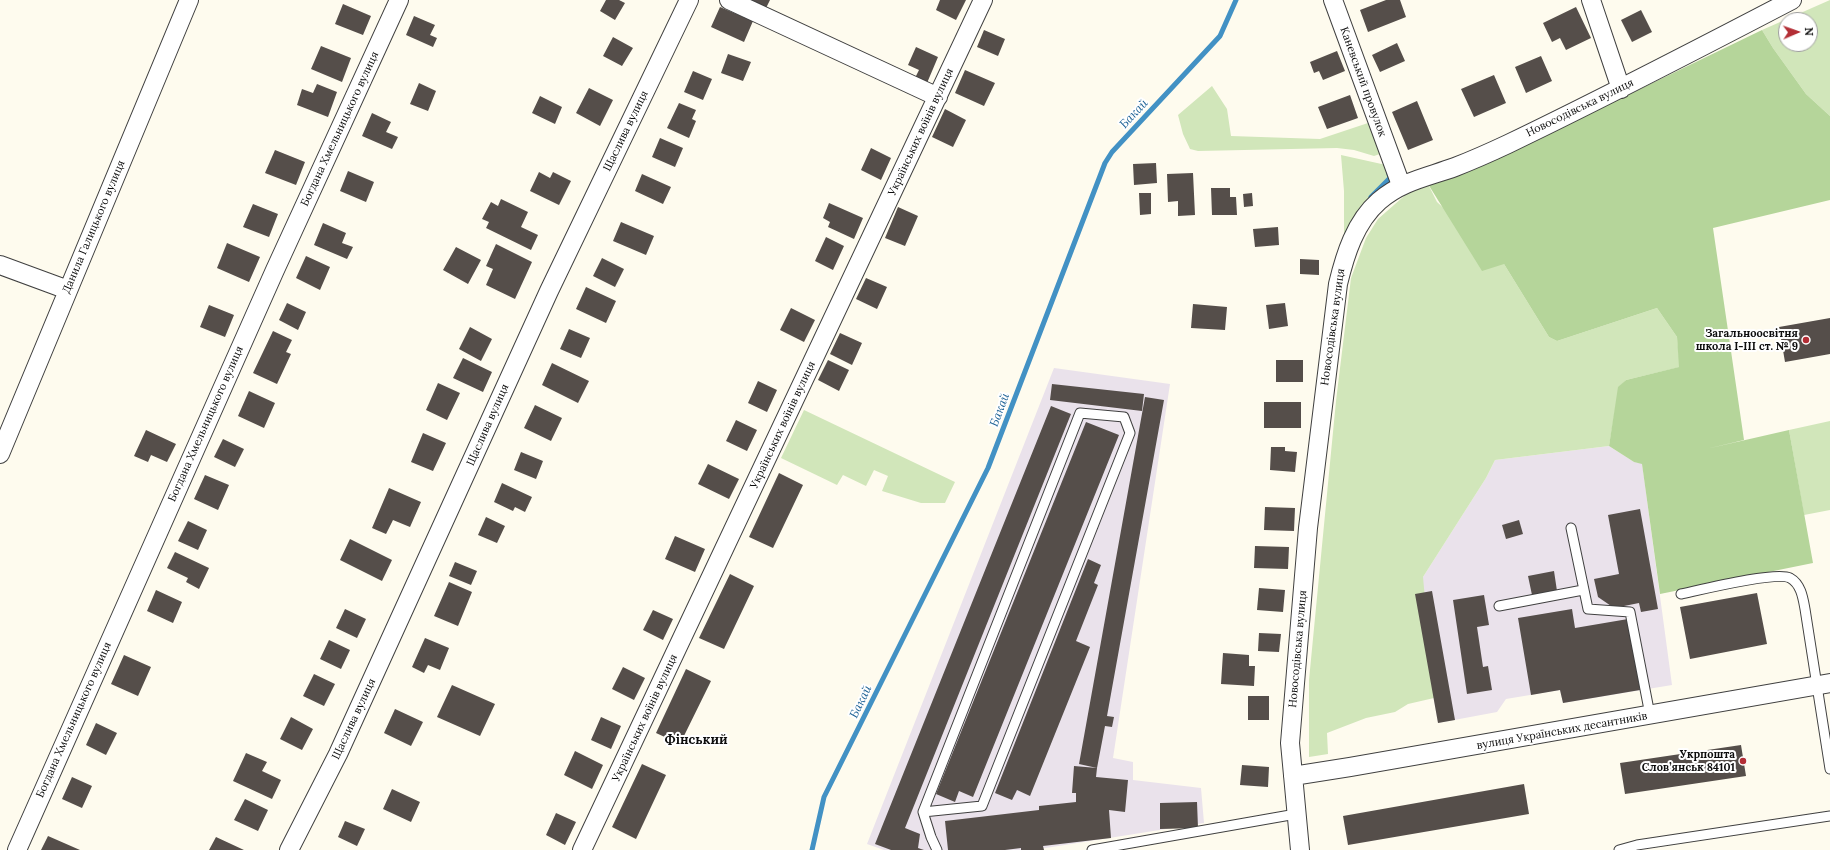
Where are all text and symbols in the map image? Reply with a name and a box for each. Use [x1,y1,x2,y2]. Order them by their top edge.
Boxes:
north arrow [1778,12,1818,52]
street label: Каневський провулок [1337,25,1389,139]
text: N [1802,27,1816,36]
street label: Богдана Хмельницького вулиця [298,50,382,208]
street label: Українських воїнів вулиця [886,66,956,198]
street label: Новосодівська вулиця [1524,76,1636,140]
street label: Щаслива вулиця [601,89,651,173]
water label: Бакай [1117,96,1151,132]
street label: Данила Галицького вулиця [60,158,128,296]
street label: Новосодівська вулиця [1318,268,1348,386]
place label: Загальноосвітня школа І-ІІІ ст. № 9 [1696,327,1798,353]
marker: Загальноосвітня школа І-ІІІ ст. № 9 [1801,335,1811,345]
street label: Богдана Хмельницького вулиця [166,344,246,504]
street label: Українських воїнів вулиця [748,359,818,491]
street label: Щаслива вулиця [464,382,512,468]
water label: Бакай [987,391,1013,429]
street label: Новосодівська вулиця [1286,590,1310,708]
street label: Богдана Хмельницького вулиця [34,640,114,800]
street label: Українських воїнів вулиця [610,652,680,784]
street label: Щаслива вулиця [329,676,379,762]
water label: Бакай [847,683,875,721]
street label: вулиця Українських десантників [1476,709,1648,753]
district label: Фінський [664,732,728,748]
place label: Укрпошта Слов’янськ 84101 [1642,748,1735,774]
marker: Укрпошта Слов’янськ 84101 [1738,756,1748,766]

